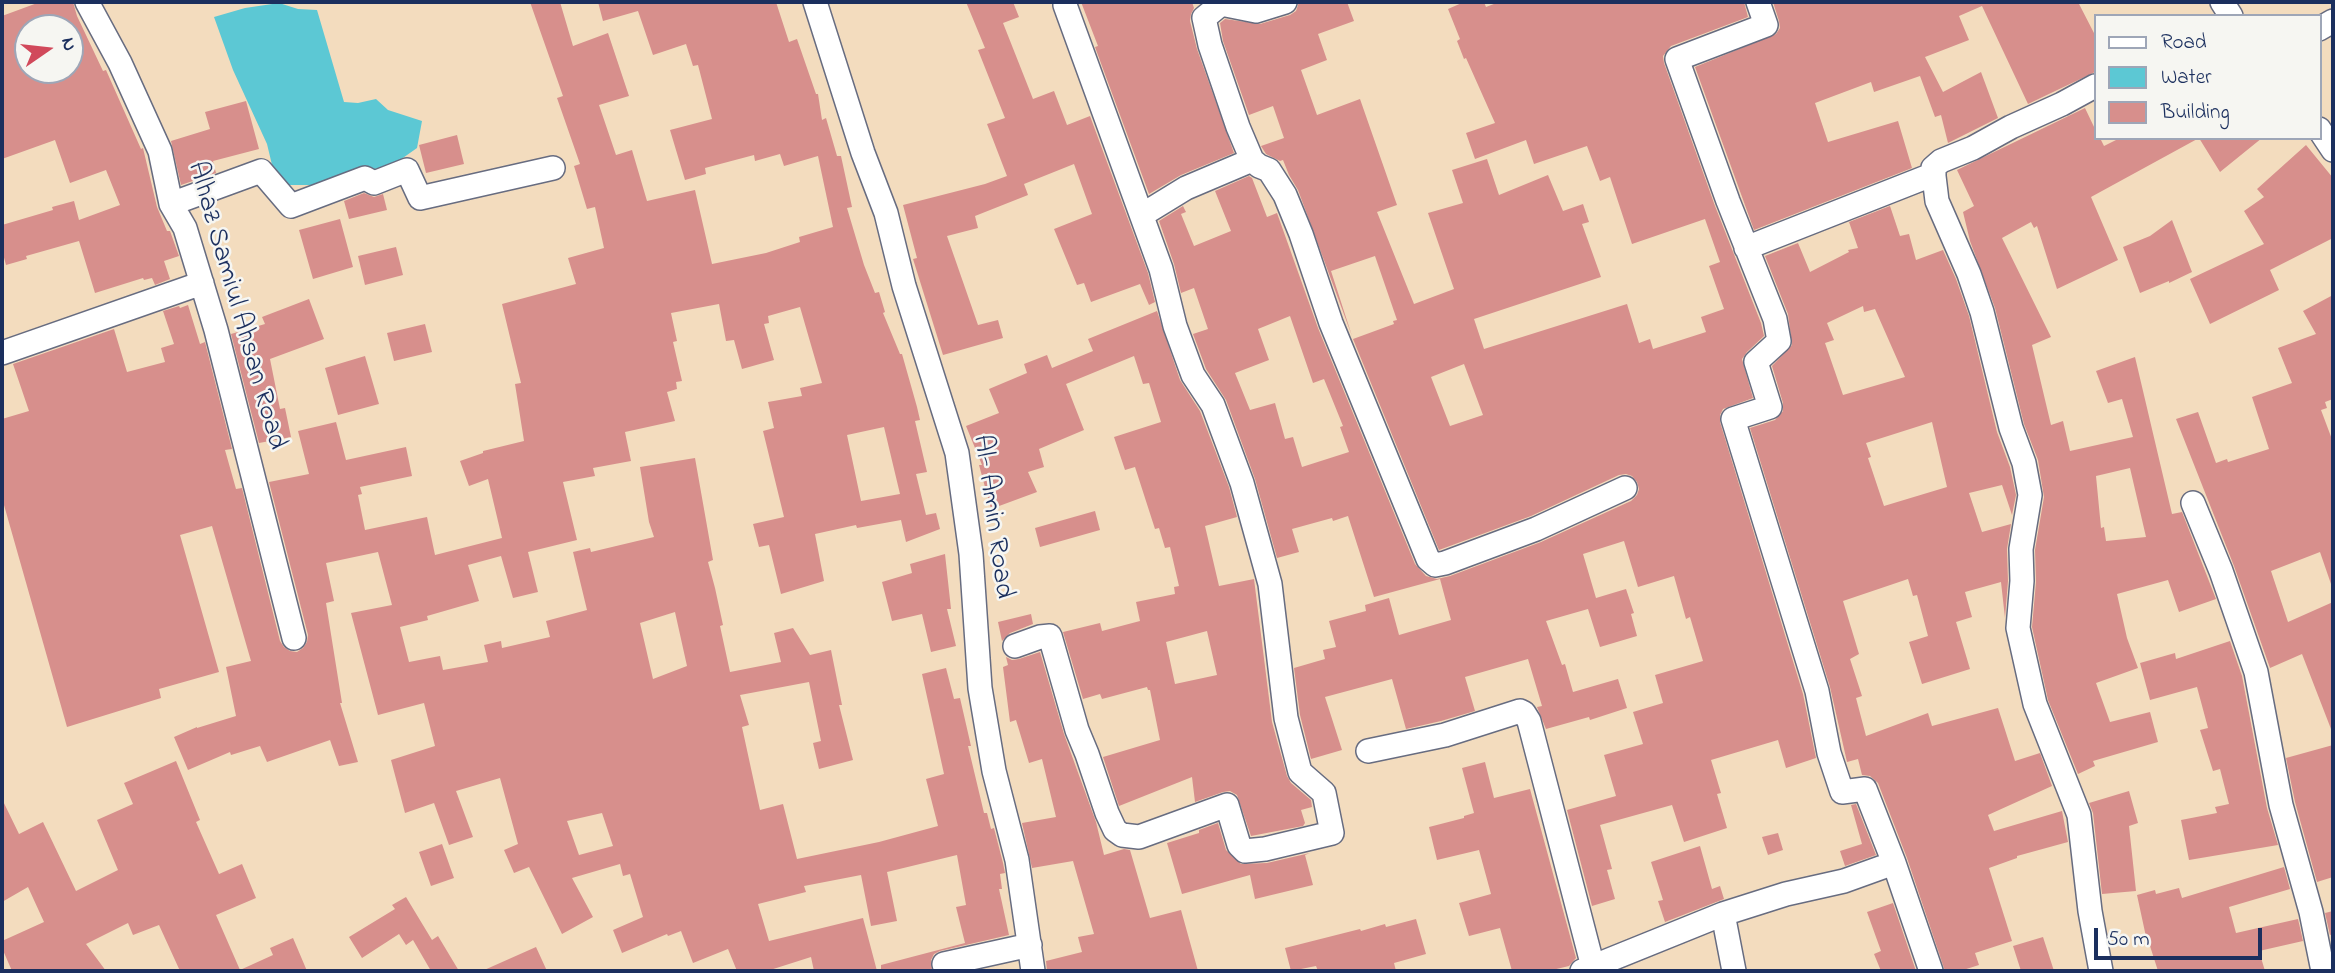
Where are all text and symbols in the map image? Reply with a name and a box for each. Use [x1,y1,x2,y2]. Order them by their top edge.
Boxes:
north arrow [14,14,84,84]
legend [2094,14,2321,140]
text: Road [2161,28,2207,58]
text: N [53,35,83,54]
text: Water [2161,63,2212,93]
text: Building [2161,98,2230,128]
street label: Alhaz Samiul Ahsan Road [178,158,292,454]
street label: Al- Amin Road [963,433,1019,601]
scale bar [2097,914,2265,958]
text: 50 m [2107,925,2150,955]

